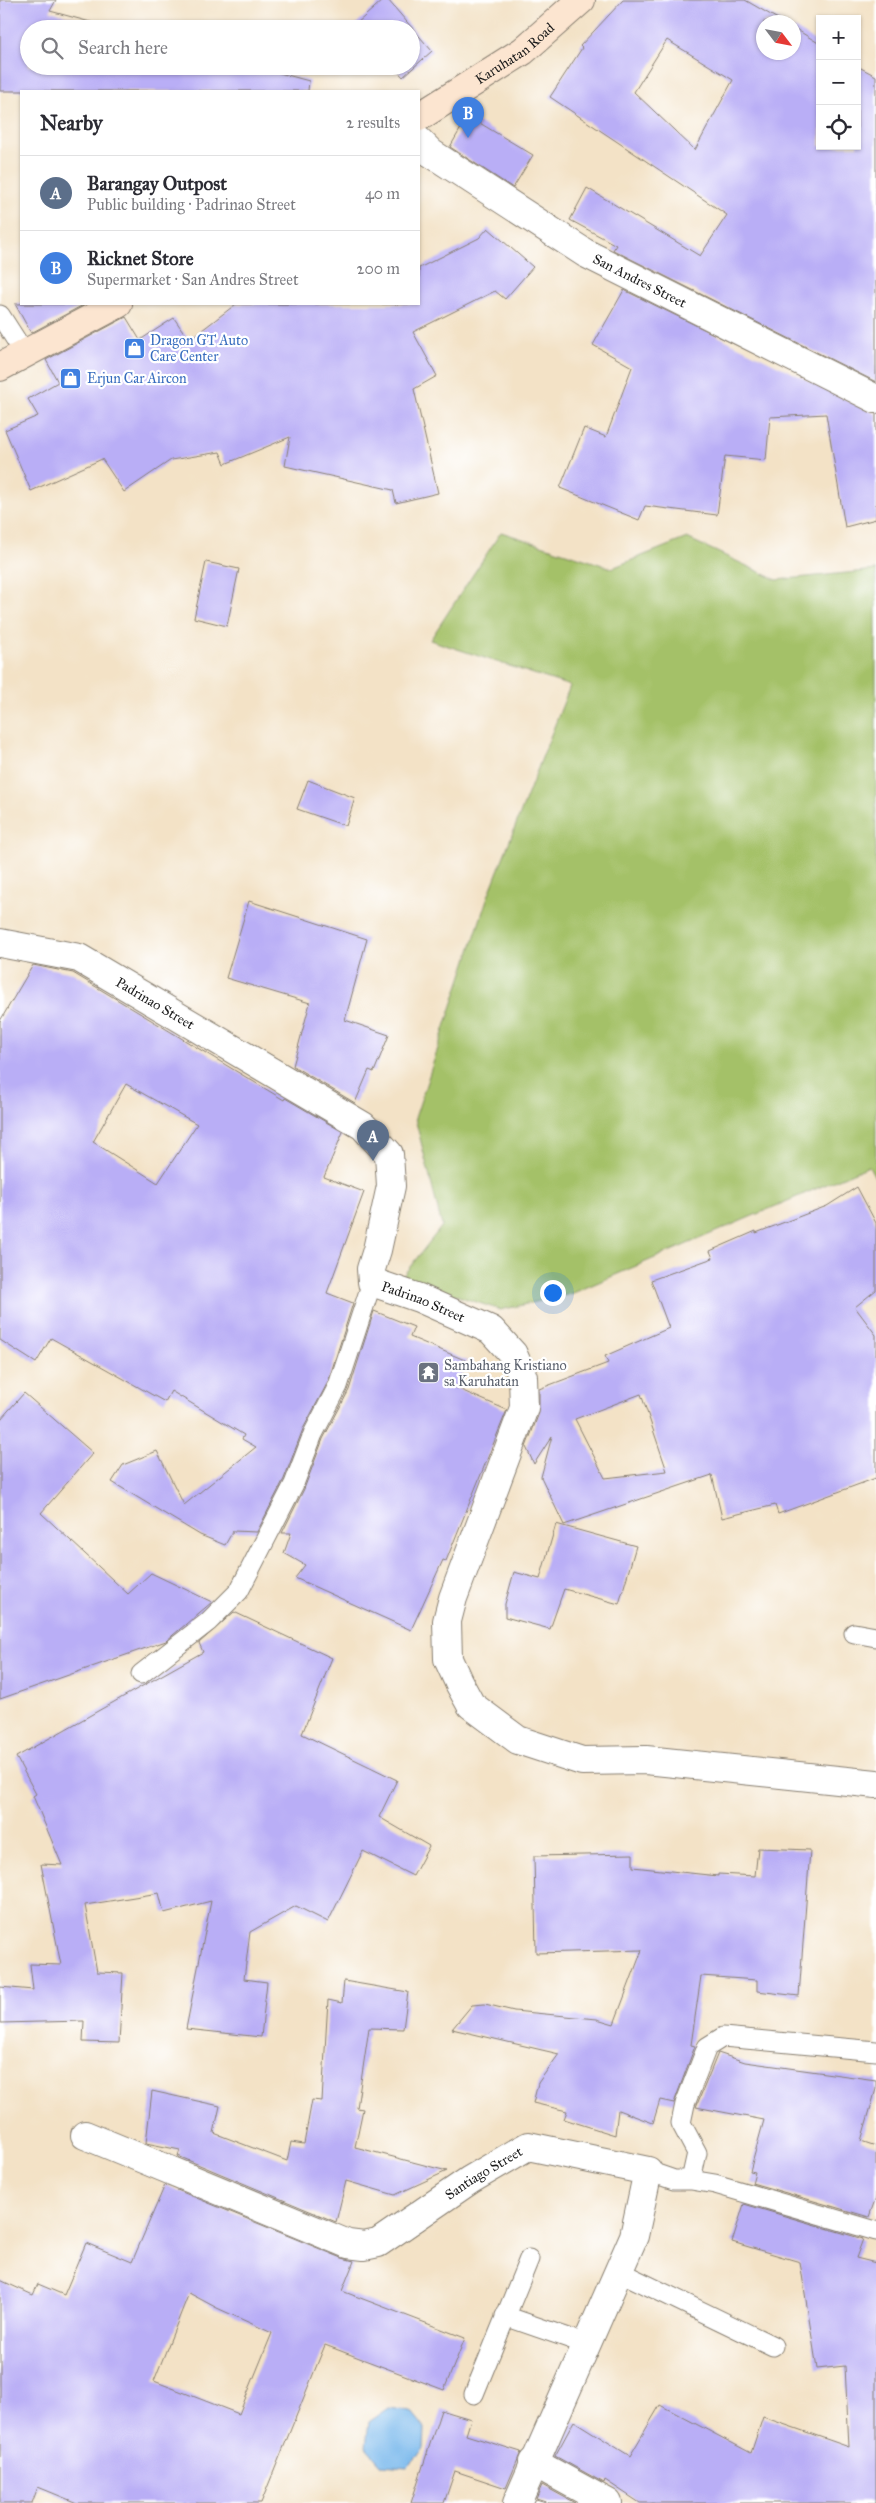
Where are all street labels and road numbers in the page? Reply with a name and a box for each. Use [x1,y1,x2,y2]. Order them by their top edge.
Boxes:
street label: Karuhatan Road [472,19,558,88]
street label: San Andres Street [590,250,689,312]
street label: Padrinao Street [113,974,197,1033]
street label: Padrinao Street [379,1278,467,1326]
street label: Santiago Street [442,2143,526,2204]

